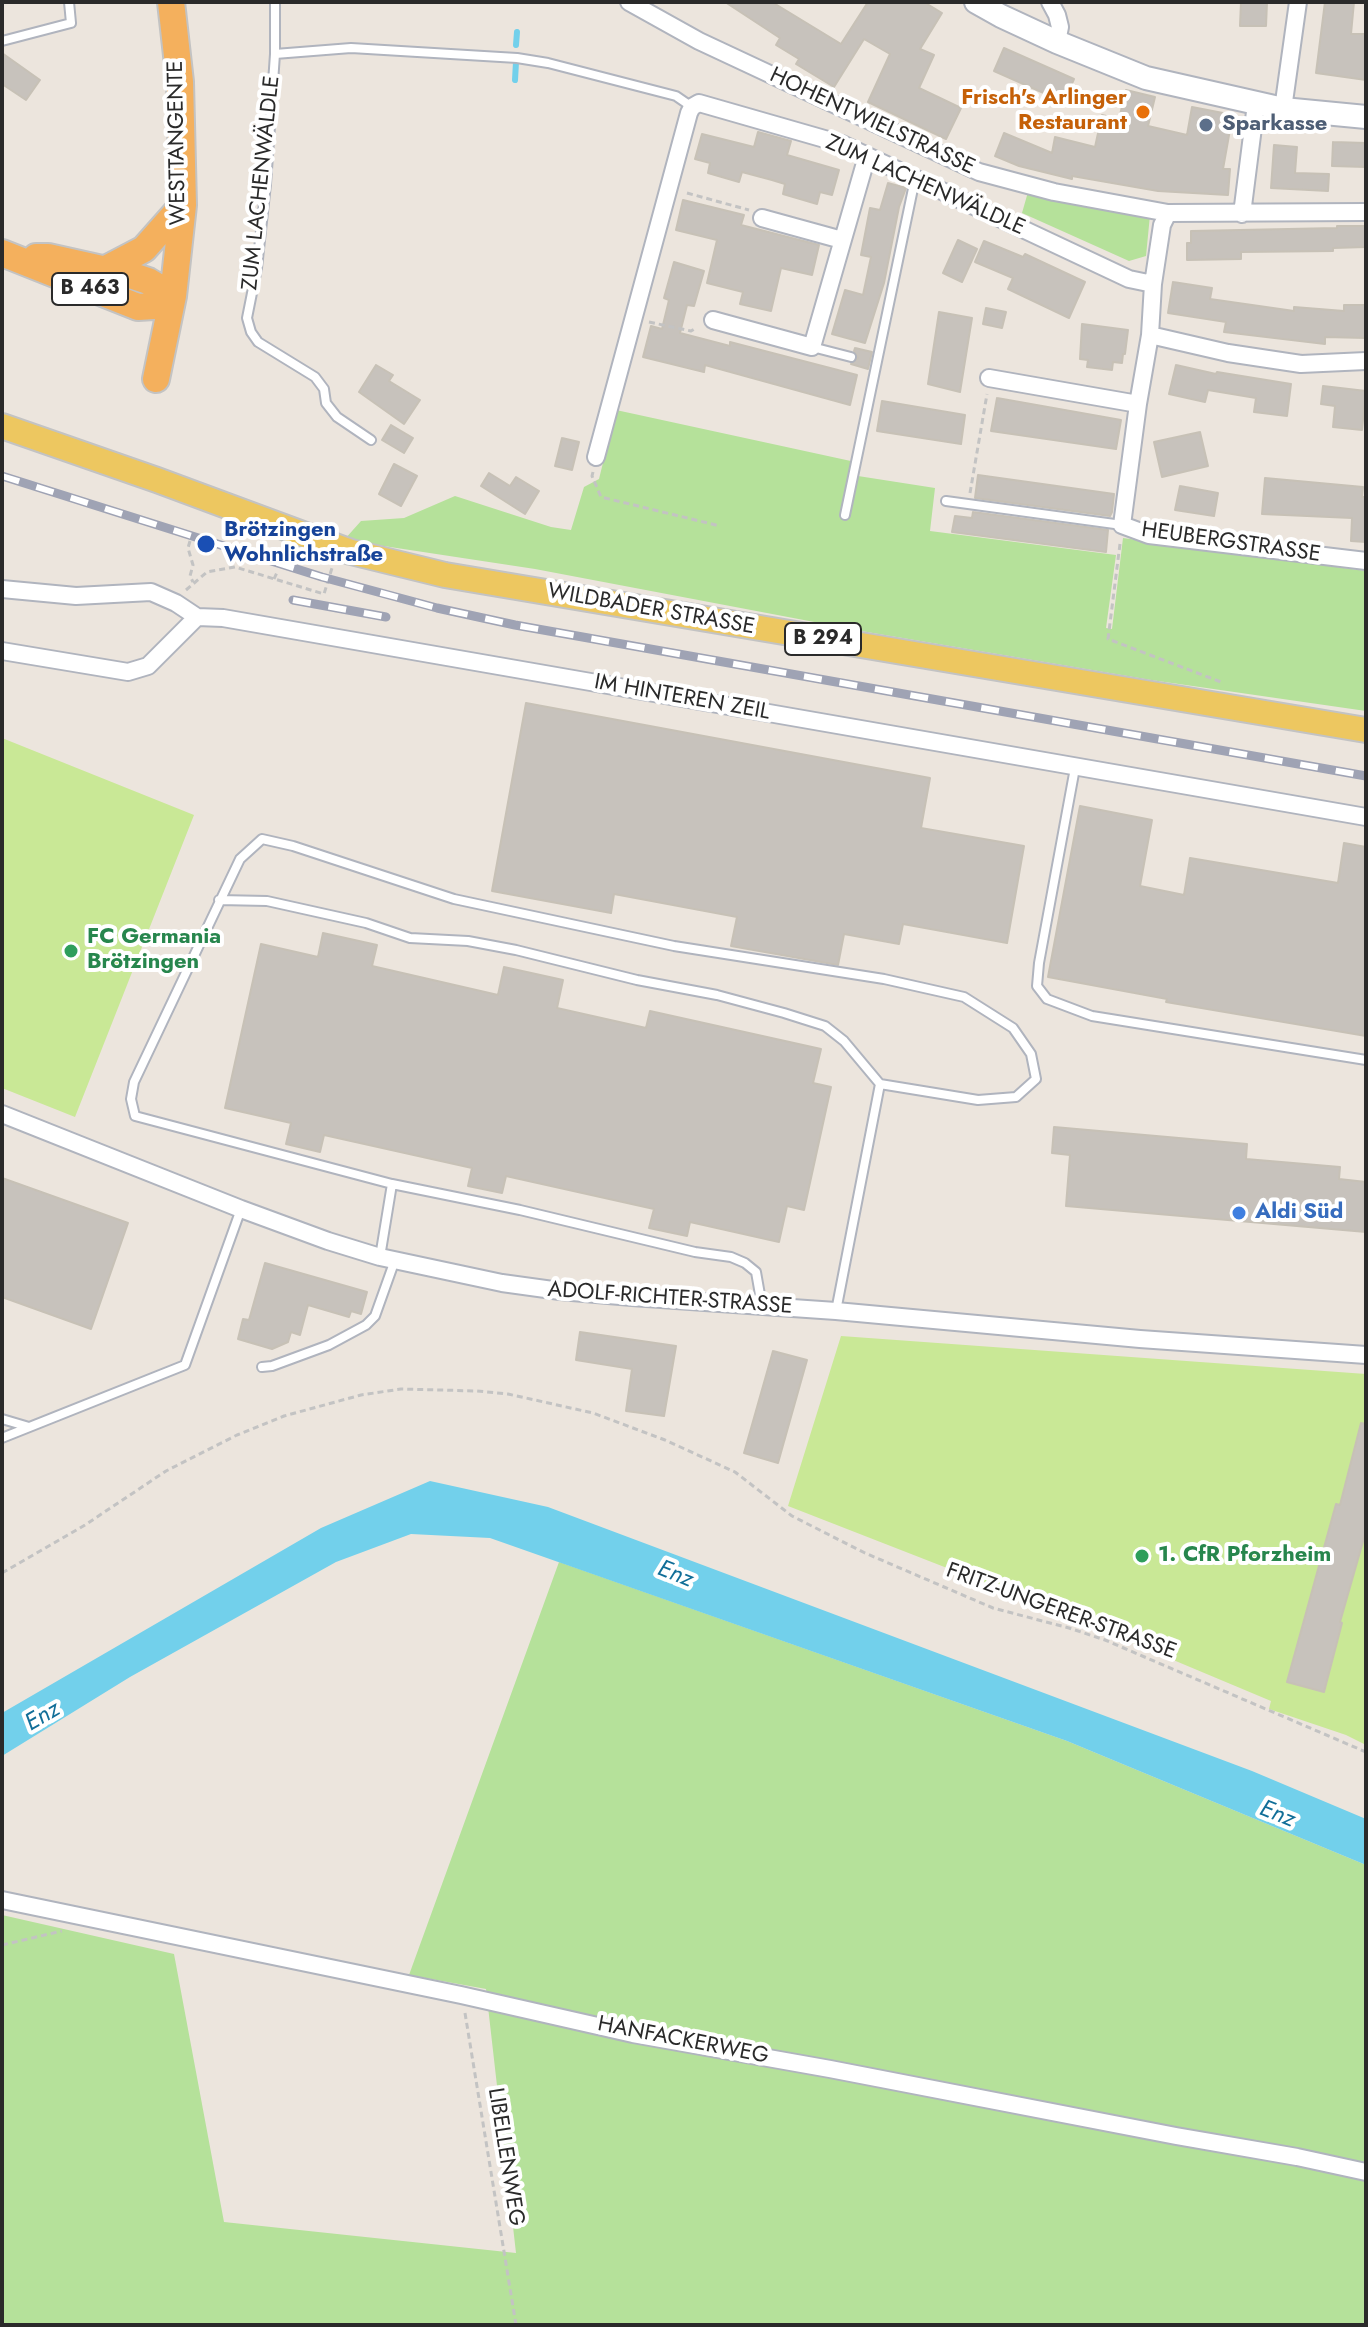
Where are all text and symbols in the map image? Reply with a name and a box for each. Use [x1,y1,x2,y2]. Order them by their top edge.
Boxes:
street label: WESTTANGENTE [163,60,193,226]
street label: HOHENTWIELSTRASSE [765,63,979,181]
street label: ZUM LACHENWÄLDLE [238,74,286,292]
place label: Frisch's Arlinger Restaurant [961,86,1127,138]
marker: Frisch's Arlinger Restaurant [1134,103,1152,121]
place label: Sparkasse [1222,112,1327,138]
marker: Sparkasse [1197,116,1215,134]
street label: ZUM LACHENWÄLDLE [821,130,1029,242]
road number: B 463 [52,273,128,305]
street label: HEUBERGSTRASSE [1140,517,1322,569]
place label: Brötzingen Wohnlichstraße [224,518,383,570]
marker: Brötzingen Wohnlichstraße [195,533,217,555]
street label: WILDBADER STRASSE [545,579,757,641]
road number: B 294 [785,623,861,655]
street label: IM HINTEREN ZEIL [592,670,772,726]
place label: FC Germania Brötzingen [87,925,221,976]
marker: FC Germania Brötzingen [62,942,80,960]
place label: Aldi Süd [1255,1200,1343,1226]
marker: Aldi Süd [1230,1204,1248,1222]
street label: ADOLF-RICHTER-STRASSE [547,1277,793,1321]
place label: 1. CfR Pforzheim [1158,1543,1331,1569]
marker: 1. CfR Pforzheim [1133,1547,1151,1565]
water label: Enz [653,1555,697,1595]
street label: FRITZ-UNGERER-STRASSE [942,1558,1180,1666]
water label: Enz [20,1696,66,1738]
water label: Enz [1255,1795,1299,1835]
street label: HANFACKERWEG [595,2011,771,2071]
street label: LIBELLENWEG [481,2086,529,2228]

